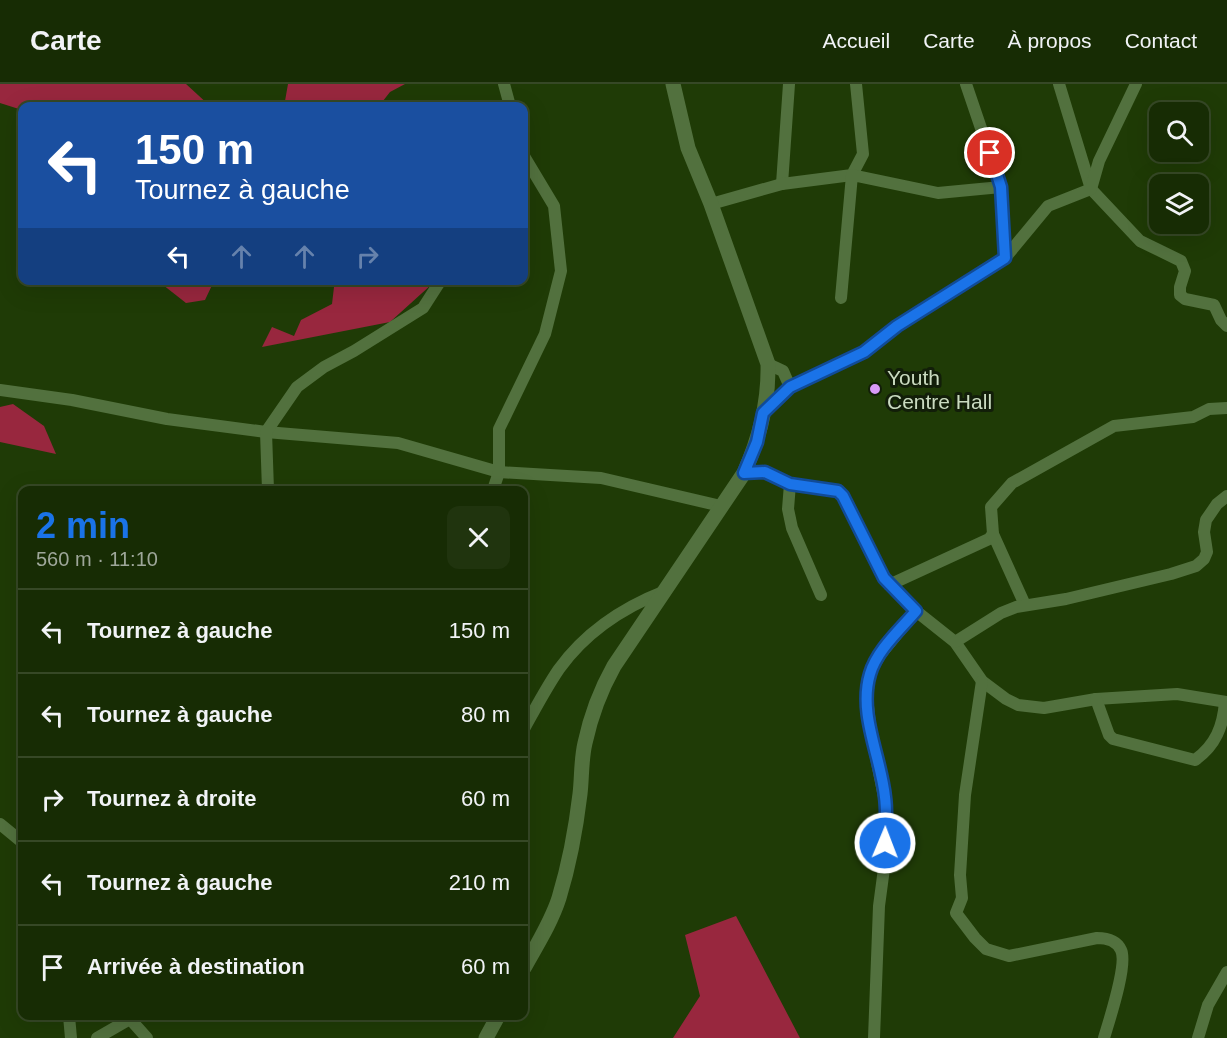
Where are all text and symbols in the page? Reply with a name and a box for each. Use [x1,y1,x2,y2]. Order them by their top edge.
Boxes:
text: Carte [30,25,102,56]
text: Accueil [823,29,890,52]
text: Carte [923,29,975,52]
text: À propos [1008,29,1092,52]
text: Contact [1125,29,1197,52]
map controls [1149,102,1209,234]
button: search [1149,102,1209,162]
icon: left [36,126,114,204]
text: 150 m [135,126,254,173]
pin [964,127,1015,178]
icon: arrive [973,136,1006,169]
button: layers [1149,174,1209,234]
text: Tournez à gauche [135,175,350,205]
icon: left [162,240,195,273]
icon: ahead [225,240,258,273]
icon: ahead [288,240,321,273]
icon: right [351,240,384,273]
place label: Youth Centre Hall [887,366,992,413]
marker: Youth Centre Hall [868,382,882,396]
text: 2 min [36,505,130,546]
button: close [447,506,510,569]
text: 560 m · 11:10 [36,548,158,570]
icon: left [36,615,69,648]
text: Tournez à gauche [87,618,272,643]
text: 150 m [449,618,510,643]
icon: left [36,699,69,732]
text: Tournez à gauche [87,702,272,727]
text: 80 m [461,702,510,727]
icon: right [36,783,69,816]
text: Tournez à droite [87,786,257,811]
text: 60 m [461,786,510,811]
position arrow [853,811,917,875]
icon: left [36,867,69,900]
text: Tournez à gauche [87,870,272,895]
text: 210 m [449,870,510,895]
icon: arrive [36,951,69,984]
text: Arrivée à destination [87,954,305,979]
text: 60 m [461,954,510,979]

